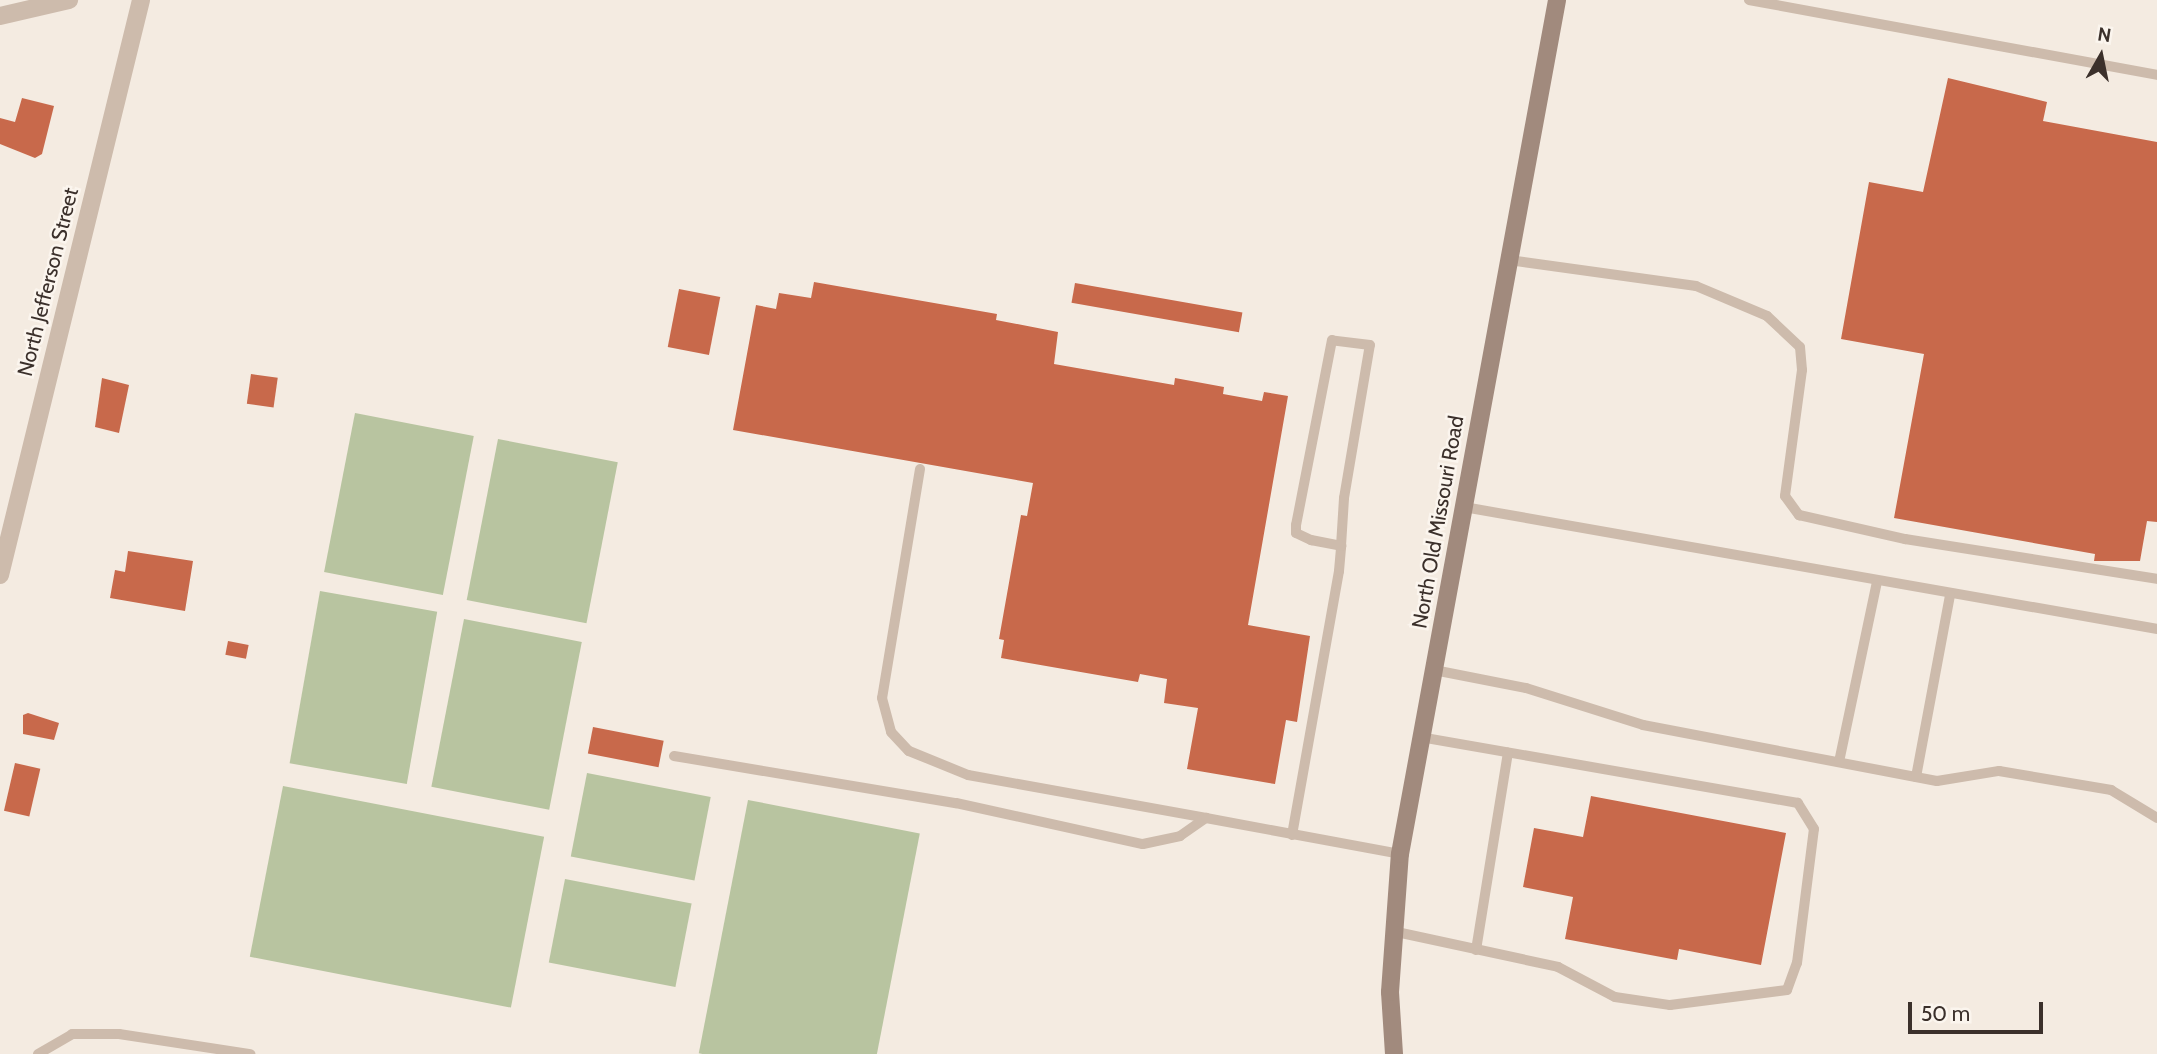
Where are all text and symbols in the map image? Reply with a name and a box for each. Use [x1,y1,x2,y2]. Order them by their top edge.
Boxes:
north arrow [2066,21,2136,91]
text: N [2096,22,2113,47]
street label: North Jefferson Street [12,185,84,379]
street label: North Old Missouri Road [1407,414,1469,630]
scale bar [1912,988,2047,1032]
text: 50 m [1921,1001,1970,1026]

